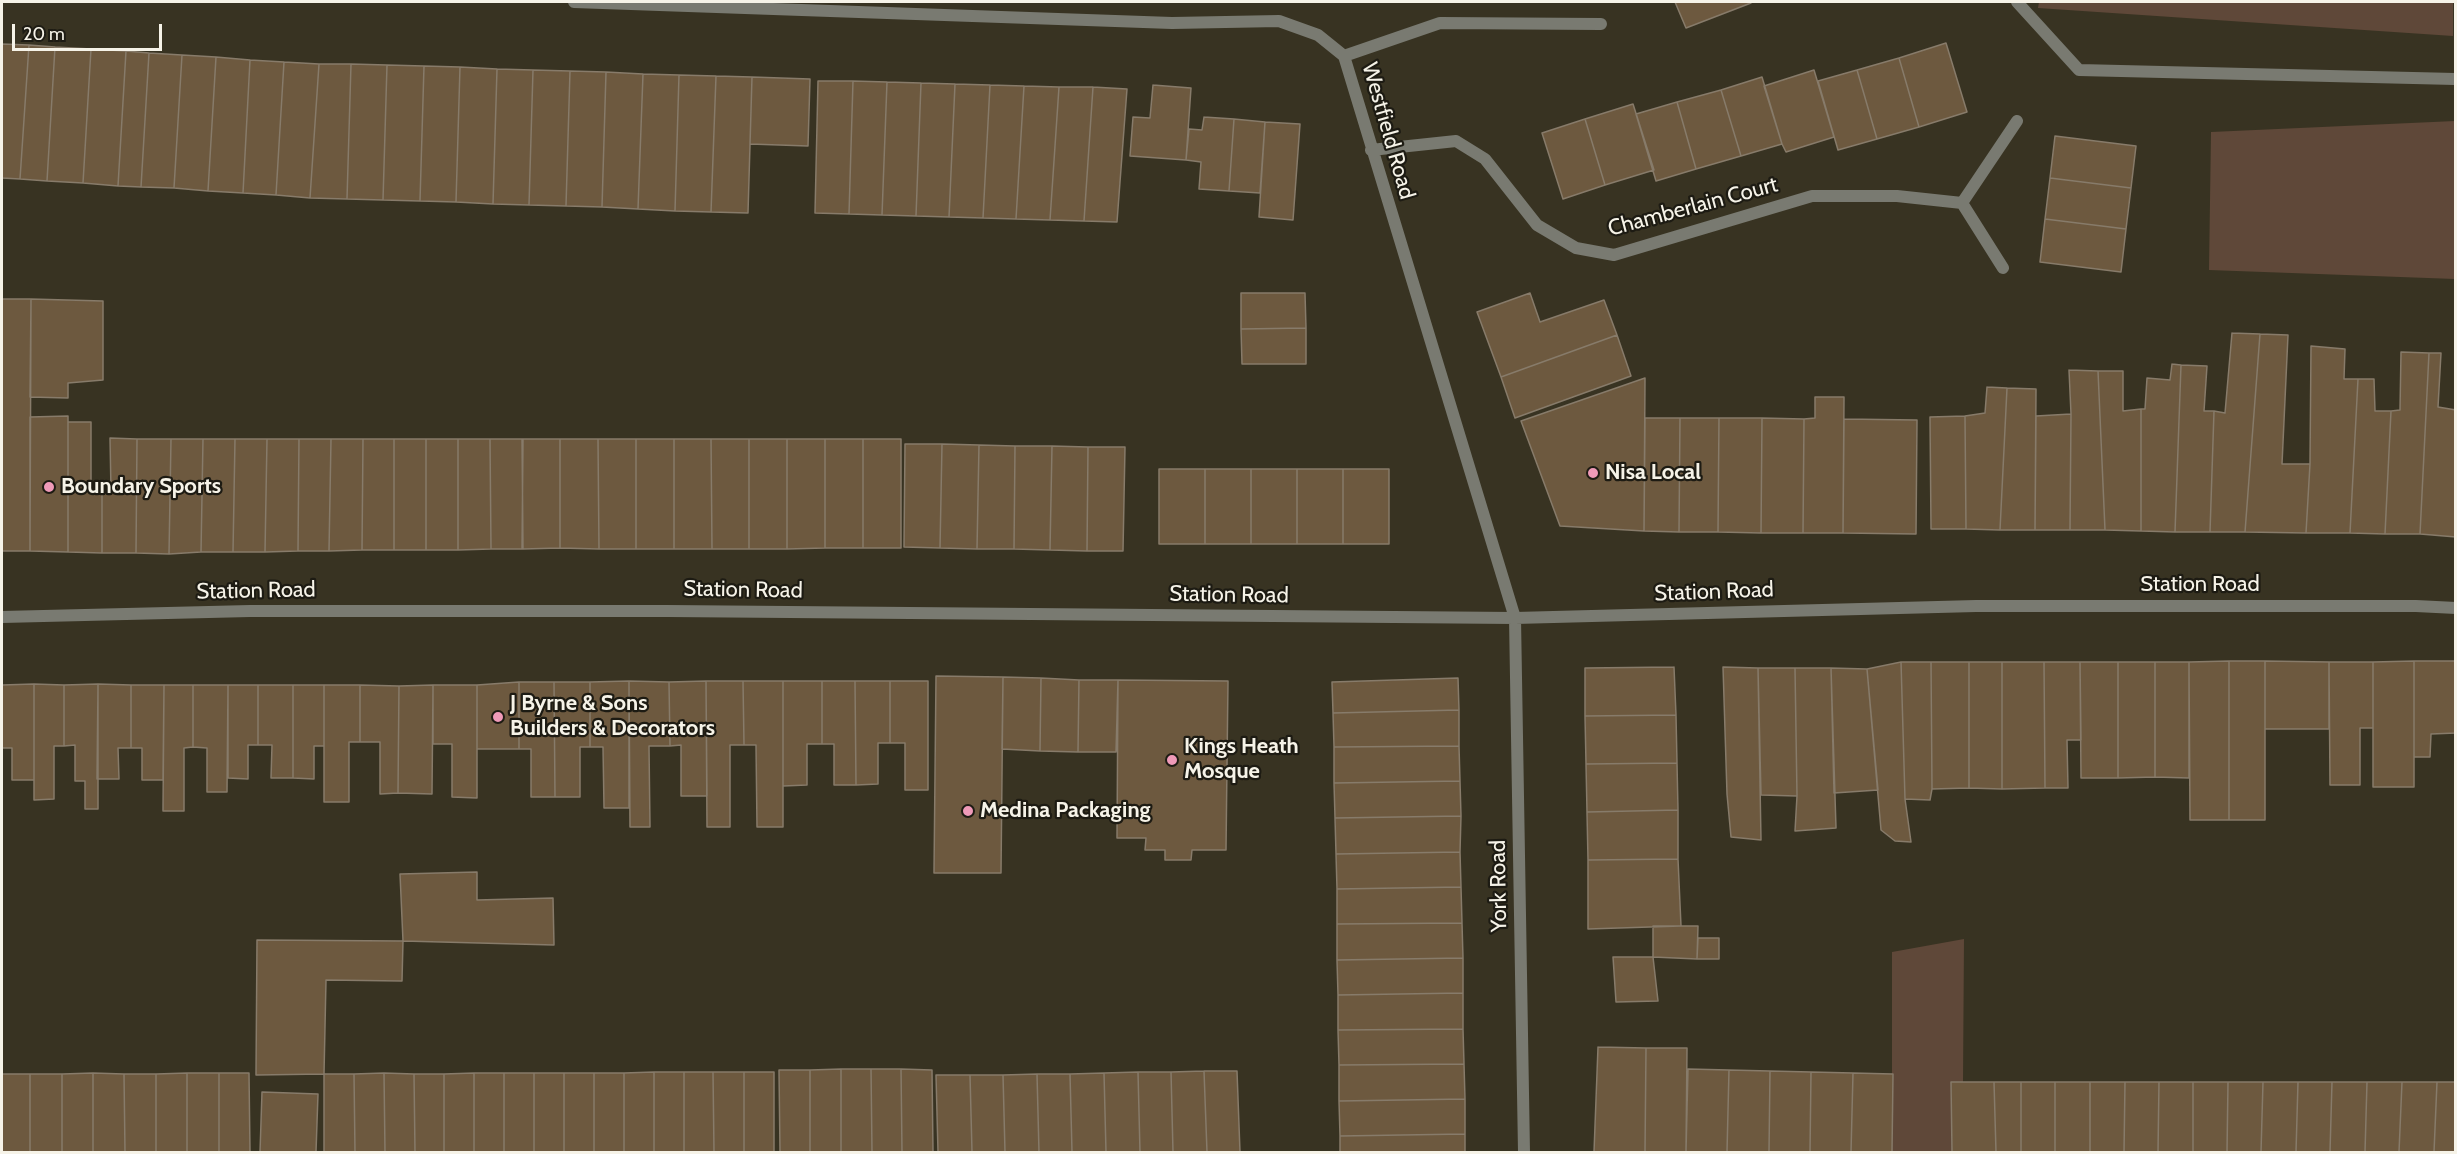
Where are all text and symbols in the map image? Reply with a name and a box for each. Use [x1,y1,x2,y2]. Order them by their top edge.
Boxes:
scale bar [15,12,165,50]
text: 20 m [23,23,65,45]
street label: Westfield Road [1356,60,1420,202]
street label: Chamberlain Court [1605,172,1781,242]
place label: Nisa Local [1605,460,1701,486]
marker: Nisa Local [1586,466,1600,480]
place label: Boundary Sports [61,474,221,500]
marker: Boundary Sports [42,480,56,494]
street label: Station Road [2140,572,2260,598]
street label: Station Road [683,576,803,604]
street label: Station Road [196,577,316,605]
street label: Station Road [1654,577,1774,607]
street label: Station Road [1169,581,1289,609]
place label: J Byrne & Sons Builders & Decorators [510,691,715,742]
marker: J Byrne & Sons Builders & Decorators [491,710,505,724]
place label: Kings Heath Mosque [1184,734,1299,786]
marker: Kings Heath Mosque [1165,753,1179,767]
place label: Medina Packaging [980,798,1151,824]
marker: Medina Packaging [961,804,975,818]
street label: York Road [1485,840,1513,932]

